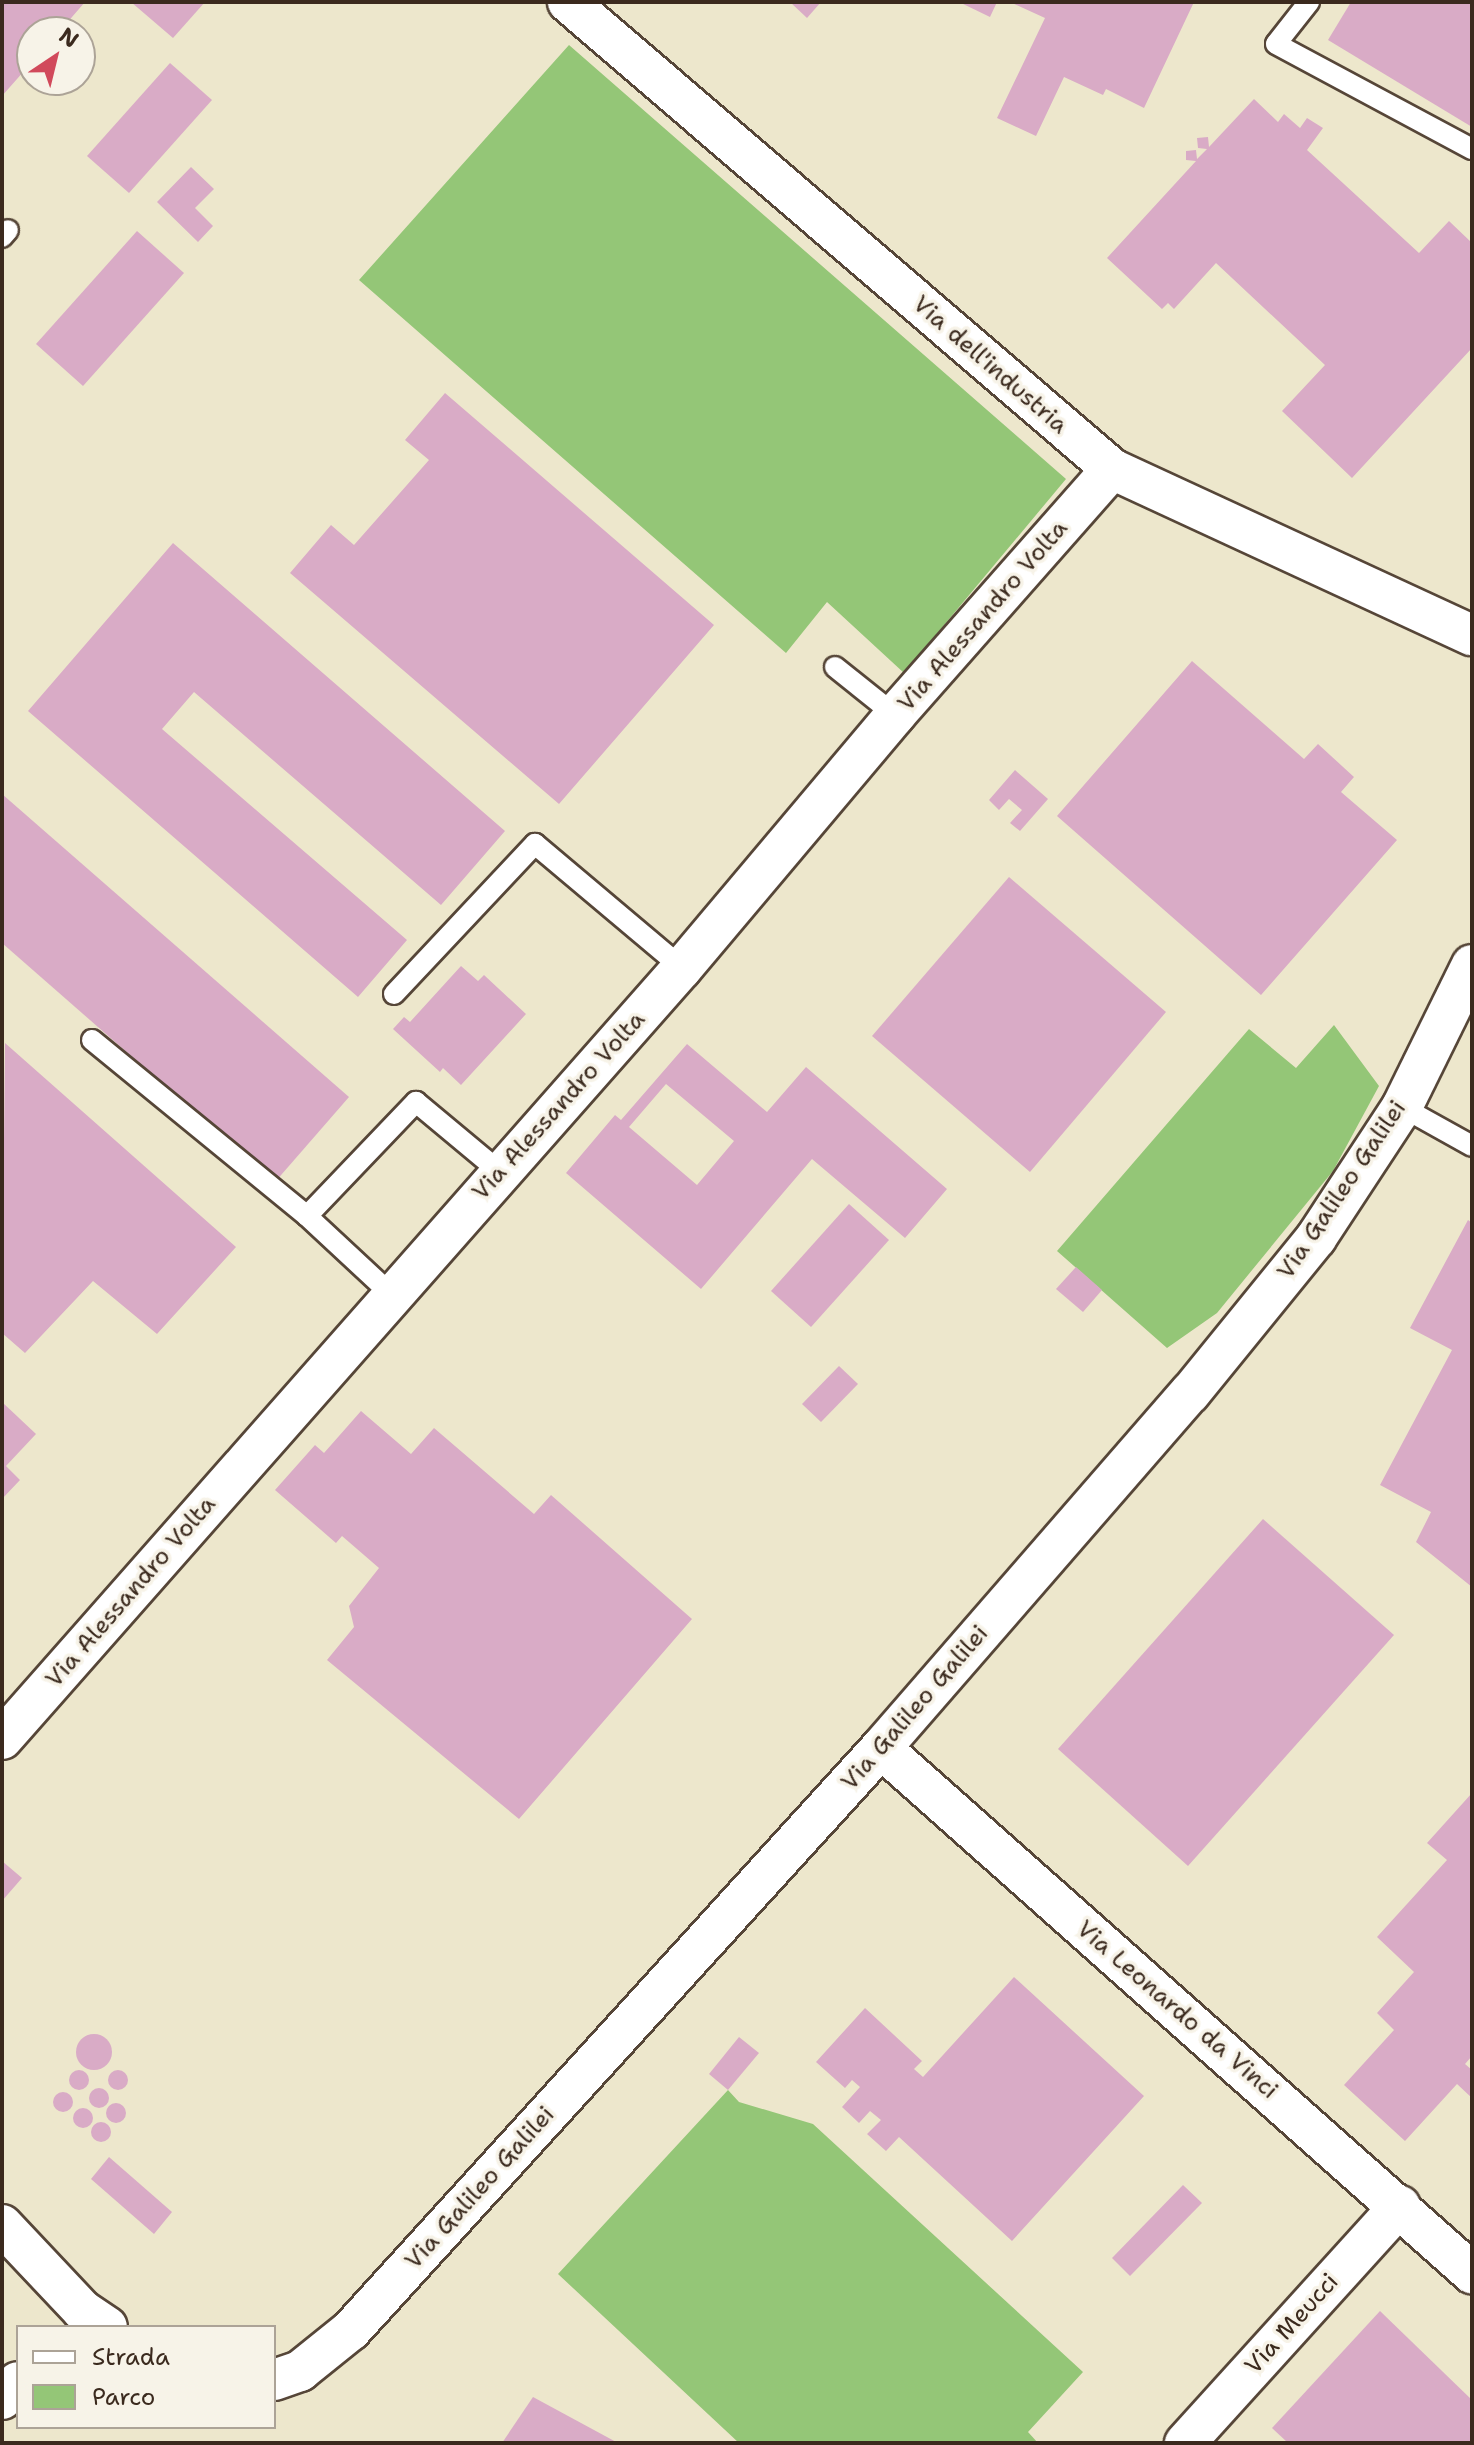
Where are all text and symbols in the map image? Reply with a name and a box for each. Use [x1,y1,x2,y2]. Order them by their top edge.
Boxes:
north arrow [16,16,96,96]
text: N [53,21,84,54]
street label: Via dell'industria [907,290,1073,440]
street label: Via Alessandro Volta [892,514,1074,718]
street label: Via Alessandro Volta [467,1006,651,1206]
street label: Via Galileo Galilei [1272,1095,1412,1285]
street label: Via Alessandro Volta [40,1490,222,1694]
street label: Via Galileo Galilei [835,1620,995,1796]
street label: Via Leonardo da Vinci [1070,1915,1284,2105]
street label: Via Galileo Galilei [399,2101,561,2275]
street label: Via Meucci [1239,2268,1345,2380]
legend [16,2325,276,2429]
text: Strada [92,2341,170,2373]
text: Parco [92,2381,155,2413]

